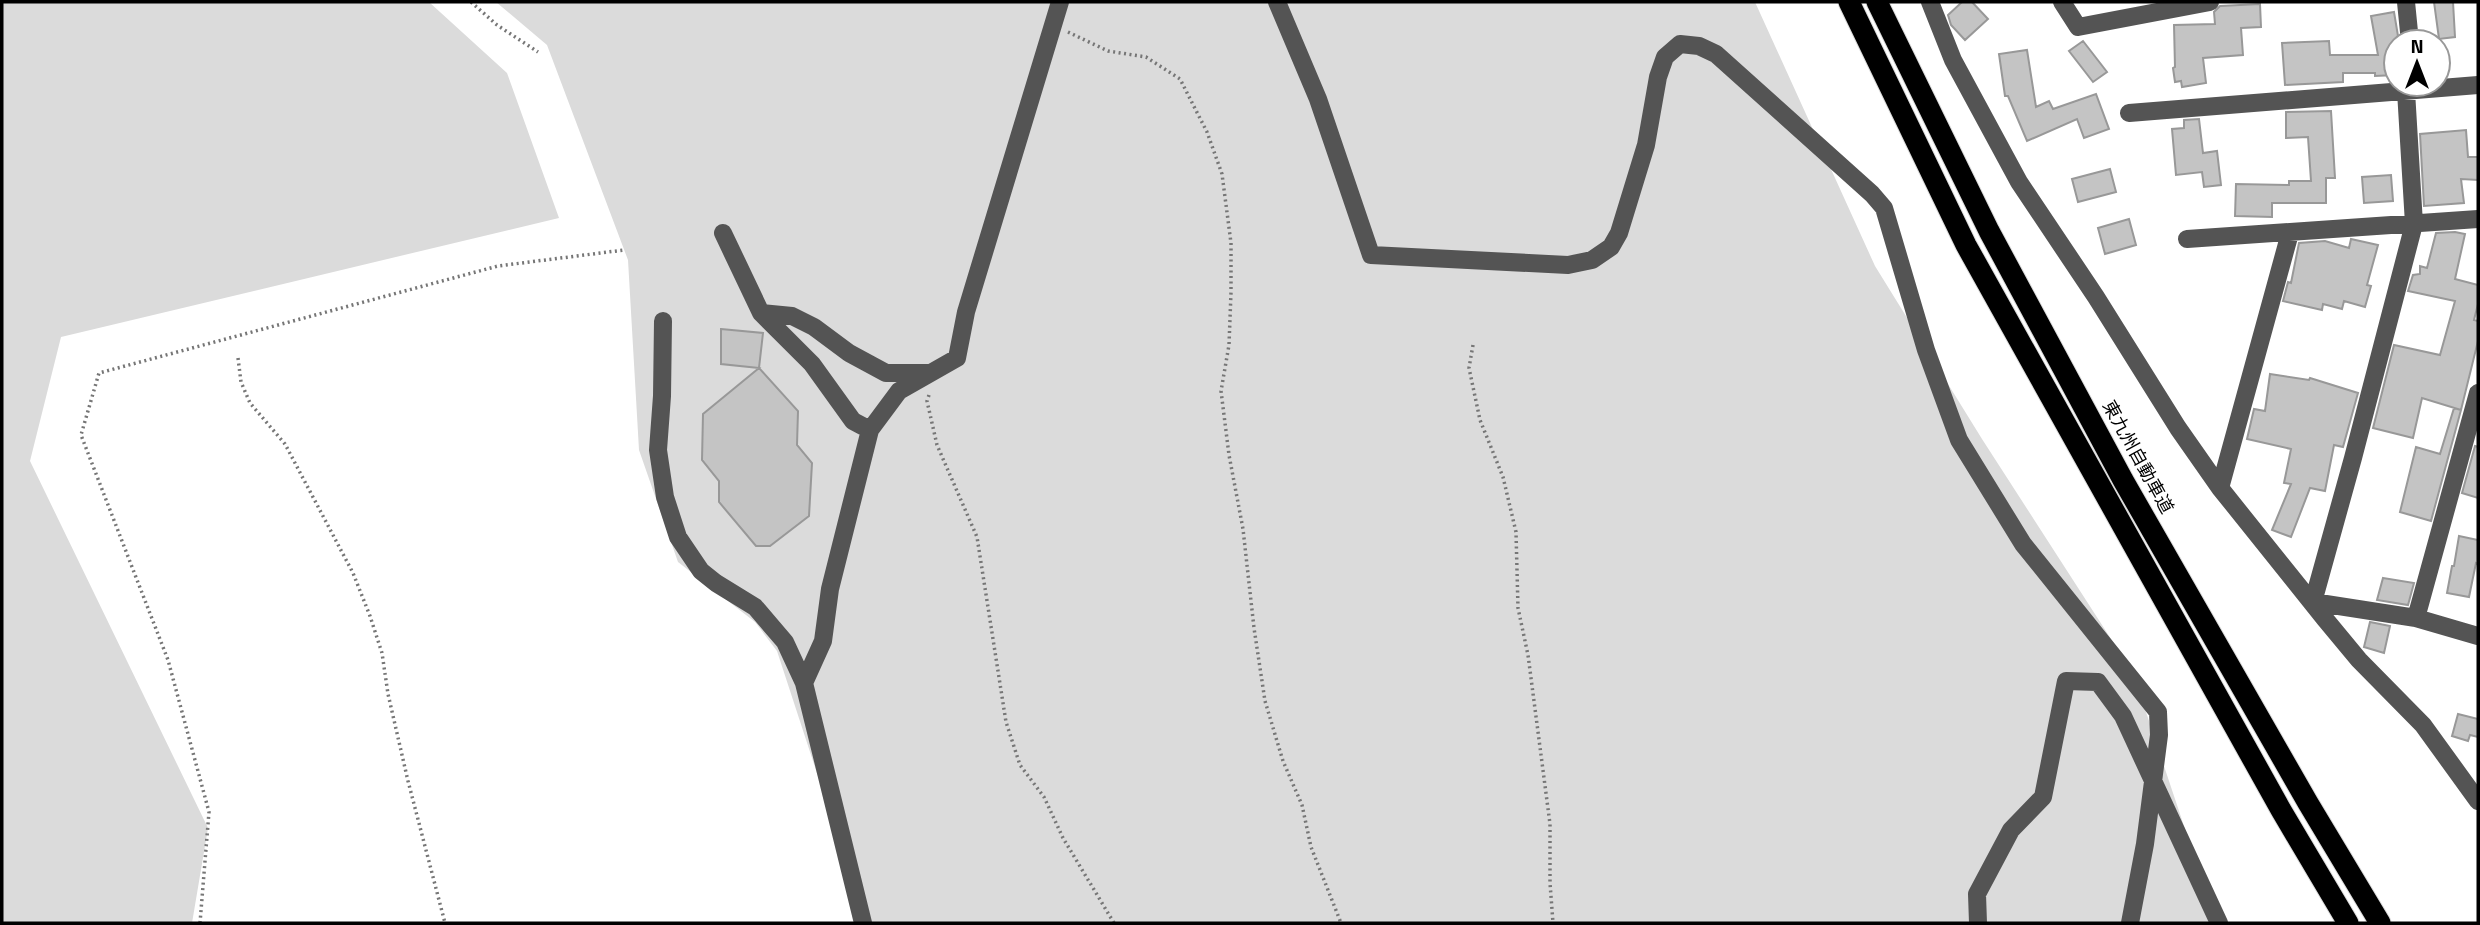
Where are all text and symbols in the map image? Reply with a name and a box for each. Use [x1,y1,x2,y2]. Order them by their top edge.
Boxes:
north arrow [2382,28,2452,98]
text: N [2410,31,2424,60]
street label: 東九州自動車道 [2096,395,2181,518]

